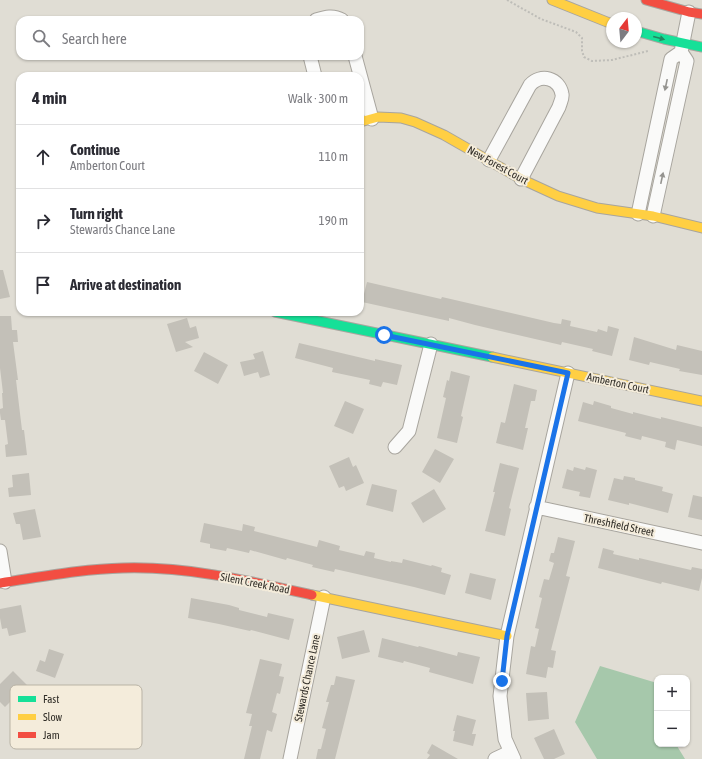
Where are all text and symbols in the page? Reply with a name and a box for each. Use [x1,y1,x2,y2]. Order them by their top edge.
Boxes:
north arrow [606,12,642,48]
search box [16,16,364,60]
icon: search [30,27,52,49]
text: Search here [62,30,127,47]
one-way arrow [653,35,665,41]
one-way arrow [662,79,668,92]
text: 4 min [32,88,67,108]
text: Walk · 300 m [288,91,348,106]
text: Continue [70,141,120,158]
street label: New Forest Court [466,143,530,187]
icon: ahead [32,146,54,168]
text: 110 m [319,149,348,164]
text: Amberton Court [70,158,145,173]
one-way arrow [659,172,665,184]
text: Turn right [70,205,123,222]
icon: right [32,210,54,232]
text: 190 m [319,213,348,228]
text: Stewards Chance Lane [70,222,175,237]
icon: arrive [32,274,54,296]
text: Arrive at destination [70,276,181,293]
route start [375,326,393,344]
street label: Amberton Court [586,371,650,395]
street label: Threshfield Street [583,512,655,538]
street label: Silent Creek Road [219,570,291,596]
street label: Stewards Chance Lane [292,633,322,723]
route end [493,672,511,690]
map controls [654,675,690,747]
button: + [654,675,690,711]
legend [10,685,142,749]
text: Fast [43,693,59,705]
text: Slow [43,711,62,723]
button: − [654,711,690,747]
text: Jam [43,729,60,741]

